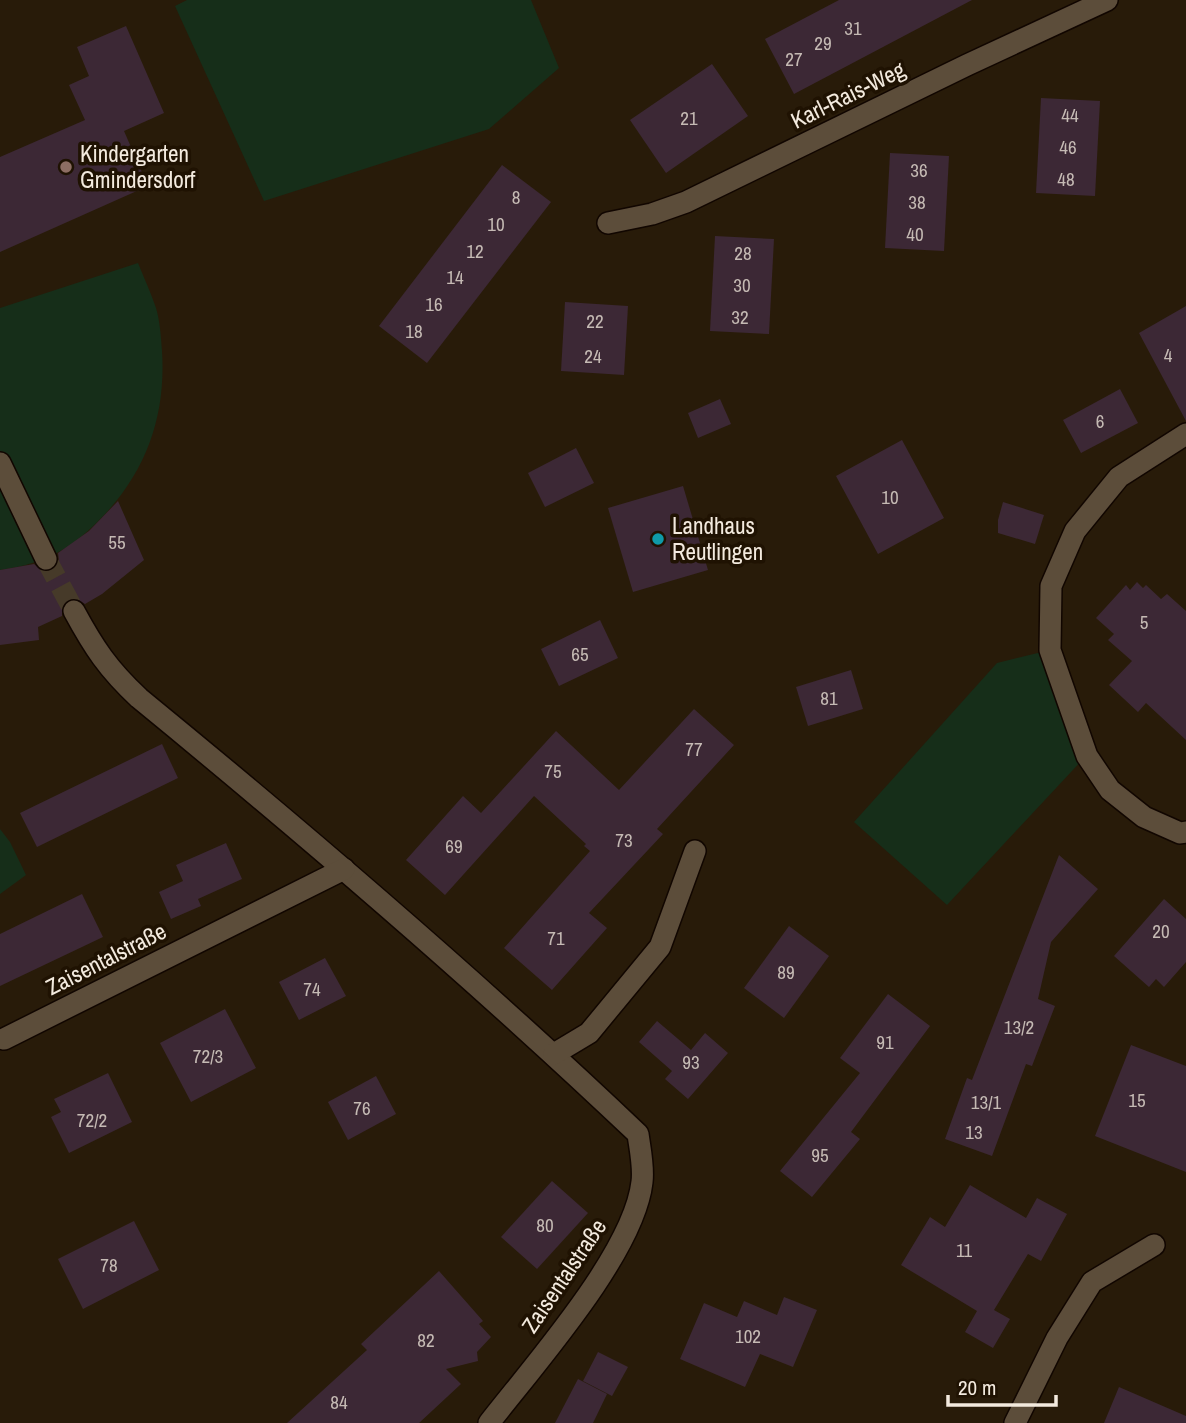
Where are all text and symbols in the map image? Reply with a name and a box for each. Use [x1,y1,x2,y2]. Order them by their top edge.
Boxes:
house number: 31 [844,15,862,41]
house number: 29 [814,30,832,56]
house number: 27 [785,46,803,72]
street label: Karl-Rais-Weg [786,53,910,136]
house number: 44 [1061,102,1079,128]
house number: 21 [680,105,698,131]
house number: 46 [1059,134,1077,160]
place label: Kindergarten Gmindersdorf [80,138,196,195]
house number: 36 [910,157,928,183]
marker: Kindergarten Gmindersdorf [58,159,74,175]
house number: 48 [1057,166,1075,192]
house number: 8 [512,184,520,210]
house number: 38 [908,189,926,215]
house number: 10 [487,211,505,237]
house number: 40 [906,221,924,247]
house number: 12 [466,238,484,264]
house number: 28 [734,240,752,266]
house number: 14 [446,264,464,290]
house number: 30 [733,272,751,298]
house number: 16 [425,291,443,317]
house number: 32 [731,304,749,330]
house number: 22 [586,308,604,334]
house number: 18 [405,318,423,344]
house number: 4 [1164,342,1173,368]
house number: 24 [584,343,602,369]
house number: 6 [1096,408,1104,434]
house number: 10 [881,484,899,510]
place label: Landhaus Reutlingen [672,510,763,567]
house number: 55 [108,529,126,555]
marker: Landhaus Reutlingen [650,531,666,547]
house number: 5 [1140,609,1149,635]
house number: 65 [571,641,589,667]
house number: 81 [820,685,838,711]
house number: 77 [685,736,703,762]
house number: 75 [544,758,562,784]
house number: 73 [615,827,633,853]
house number: 69 [445,833,463,859]
street label: Zaisentalstraße [40,915,171,1002]
house number: 20 [1152,918,1170,944]
house number: 71 [547,925,565,951]
house number: 89 [777,959,795,985]
house number: 74 [303,976,321,1002]
house number: 13/2 [1004,1014,1034,1040]
house number: 91 [876,1029,894,1055]
house number: 72/3 [193,1043,223,1069]
house number: 93 [682,1049,700,1075]
house number: 15 [1128,1087,1146,1113]
house number: 13/1 [971,1089,1001,1115]
house number: 76 [353,1095,371,1121]
house number: 72/2 [77,1107,107,1133]
house number: 13 [965,1119,983,1145]
house number: 95 [811,1142,829,1168]
house number: 80 [536,1212,554,1238]
street label: Zaisentalstraße [514,1213,613,1339]
house number: 11 [956,1237,972,1263]
house number: 78 [100,1252,118,1278]
house number: 102 [735,1323,761,1349]
house number: 82 [417,1327,435,1353]
scale bar [948,1364,1056,1408]
text: 20 m [958,1373,996,1402]
house number: 84 [330,1389,348,1415]

